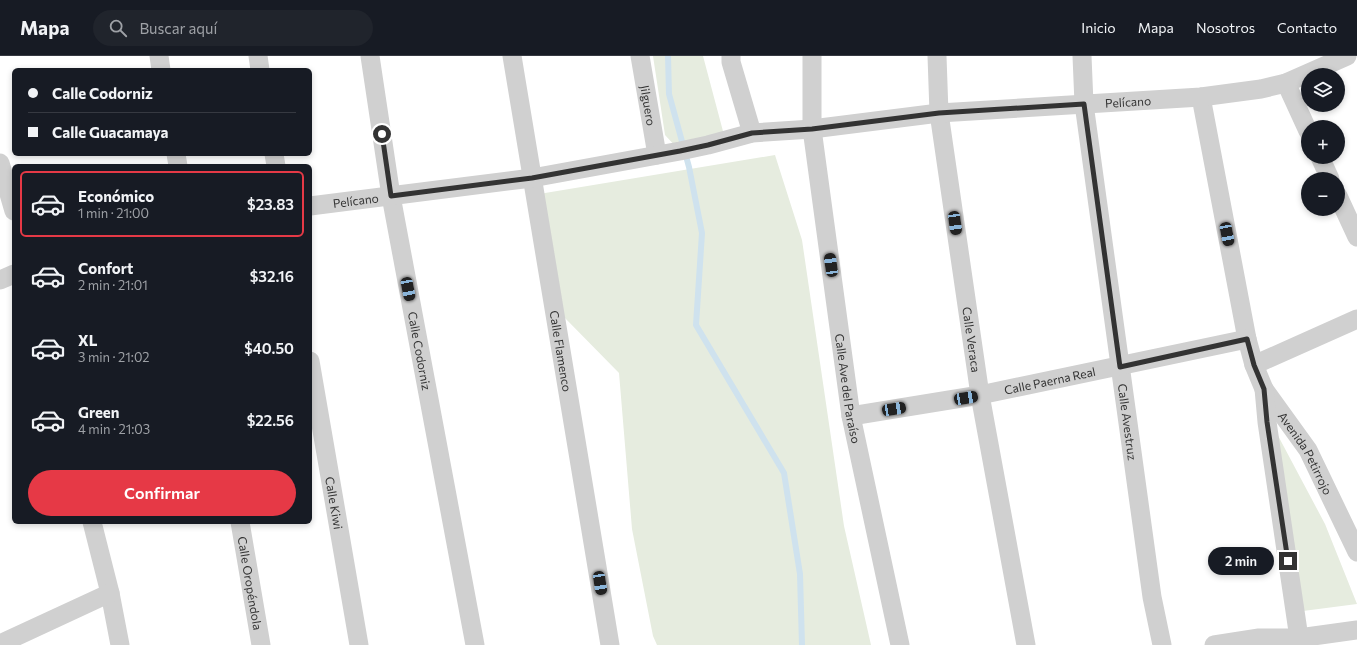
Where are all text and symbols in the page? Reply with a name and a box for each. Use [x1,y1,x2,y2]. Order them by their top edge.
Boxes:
search box [93,10,373,46]
text: Mapa [20,16,69,39]
icon: search [107,17,129,39]
text: Buscar aquí [139,19,217,37]
text: Inicio [1081,19,1116,36]
text: Mapa [1138,19,1174,36]
text: Nosotros [1196,19,1255,36]
text: Contacto [1277,19,1337,36]
map controls [1301,68,1345,216]
button: layers [1301,68,1345,112]
text: Calle Codorniz [52,84,153,102]
street label: Jilguero [637,84,659,127]
street label: Pelícano [1105,93,1152,110]
button: + [1301,120,1345,164]
text: Calle Guacamaya [52,123,168,141]
route start [373,125,391,143]
button: − [1301,172,1345,216]
icon: car [30,186,66,222]
text: Económico [78,187,154,205]
street label: Pelícano [332,190,379,210]
text: $23.83 [247,195,294,213]
text: 1 min · 21:00 [78,205,149,221]
car [947,210,963,236]
car [1219,221,1235,247]
car [823,252,839,278]
icon: car [30,258,66,294]
text: Confort [78,259,133,277]
text: $32.16 [250,267,294,285]
car [400,276,416,302]
text: 2 min · 21:01 [78,277,148,293]
street label: Calle Veraca [960,306,984,373]
street label: Calle Flamenco [547,309,575,393]
street label: Calle Codorniz [406,310,434,391]
icon: car [30,330,66,366]
text: XL [78,331,97,349]
street label: Calle Ave del Paraíso [833,333,864,445]
text: $40.50 [244,339,294,357]
text: 3 min · 21:02 [78,349,150,365]
street label: Calle Paerna Real [1003,364,1097,397]
street label: Calle Avestruz [1116,383,1140,461]
car [953,390,979,406]
car [881,401,907,417]
icon: car [30,402,66,438]
text: Green [78,403,119,421]
street label: Avenida Petirrojo [1276,409,1335,497]
text: $22.56 [247,411,294,429]
text: 4 min · 21:03 [78,421,150,437]
button: Confirmar [28,470,296,516]
street label: Calle Kiwi [323,476,346,530]
street label: Calle Oropéndola [236,535,265,631]
callout: 2 min [1208,547,1274,575]
route end [1279,552,1297,570]
text: 2 min [1225,553,1257,569]
car [592,570,608,596]

